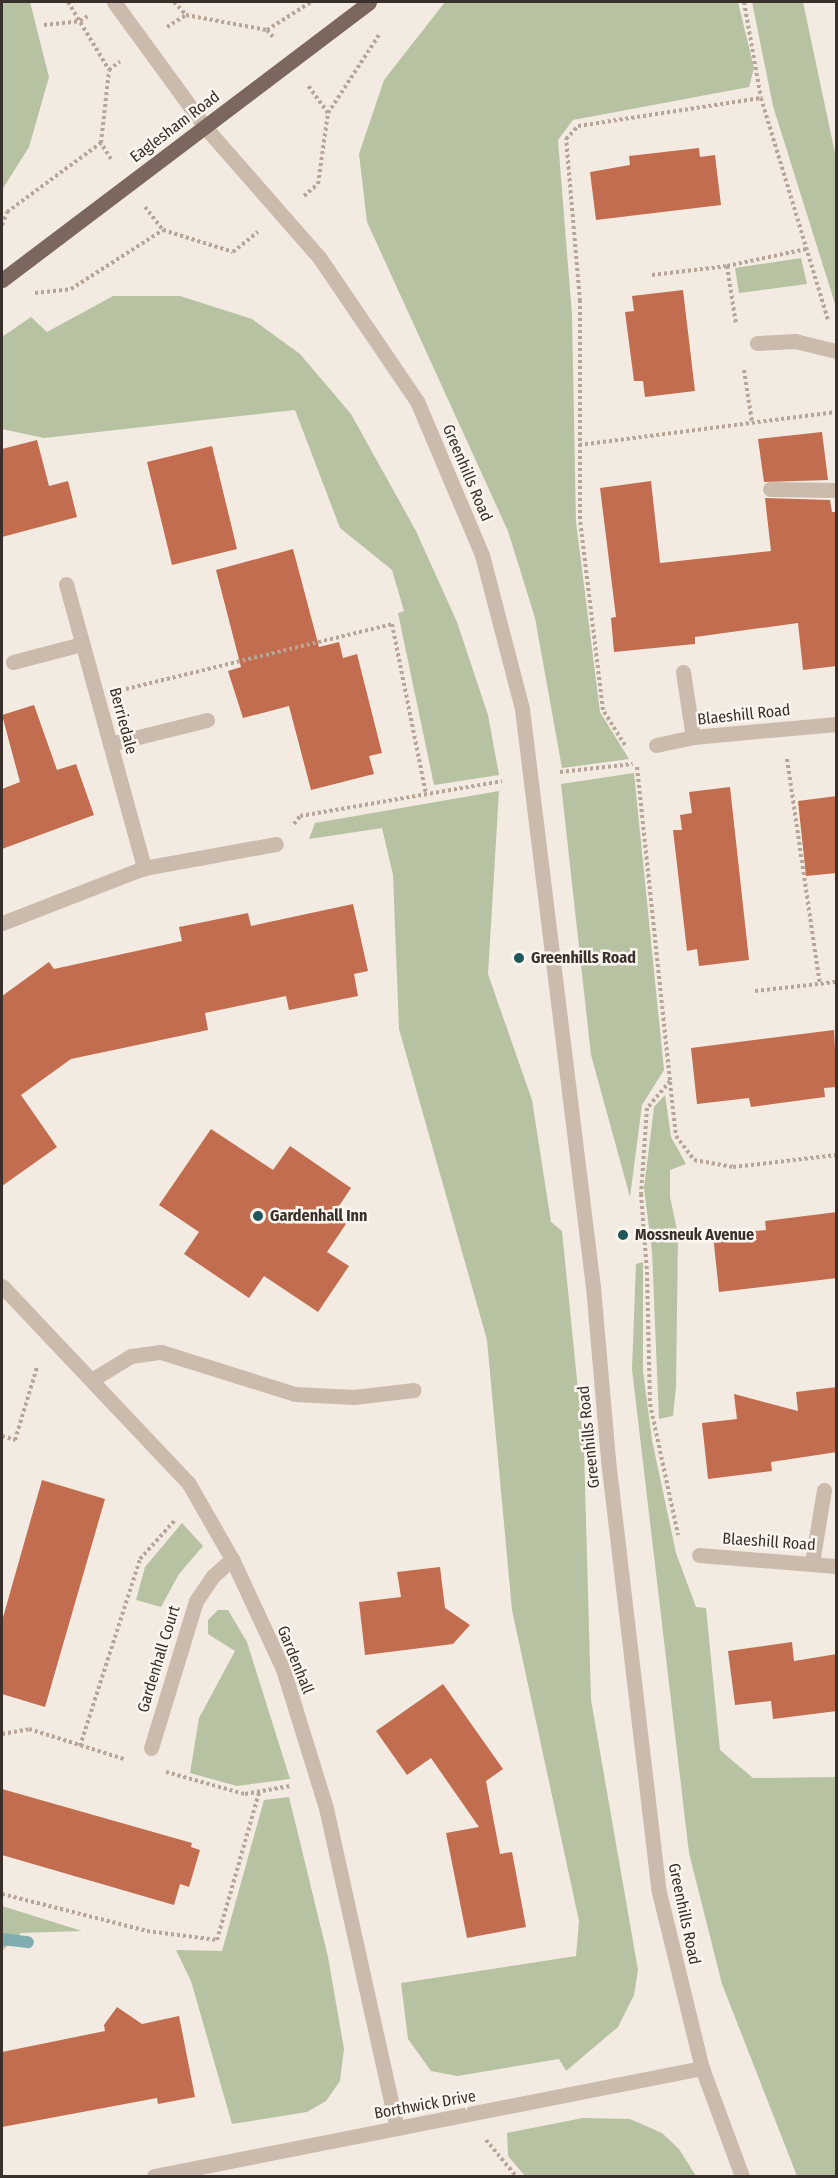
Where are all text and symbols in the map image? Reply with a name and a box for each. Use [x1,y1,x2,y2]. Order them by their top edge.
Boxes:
street label: Eaglesham Road [127,87,223,167]
street label: Greenhills Road [438,422,496,524]
street label: Berriedale [105,686,141,756]
street label: Blaeshill Road [697,701,791,729]
place label: Greenhills Road [531,948,636,968]
marker: Greenhills Road [512,951,526,965]
place label: Gardenhall Inn [270,1206,367,1226]
marker: Gardenhall Inn [251,1209,265,1223]
place label: Mossneuk Avenue [635,1225,754,1245]
marker: Mossneuk Avenue [616,1228,630,1242]
street label: Greenhills Road [574,1385,604,1489]
street label: Blaeshill Road [722,1529,816,1555]
street label: Gardenhall Court [134,1603,184,1715]
street label: Gardenhall [273,1623,317,1697]
street label: Greenhills Road [664,1862,704,1966]
street label: Borthwick Drive [373,2087,477,2123]

